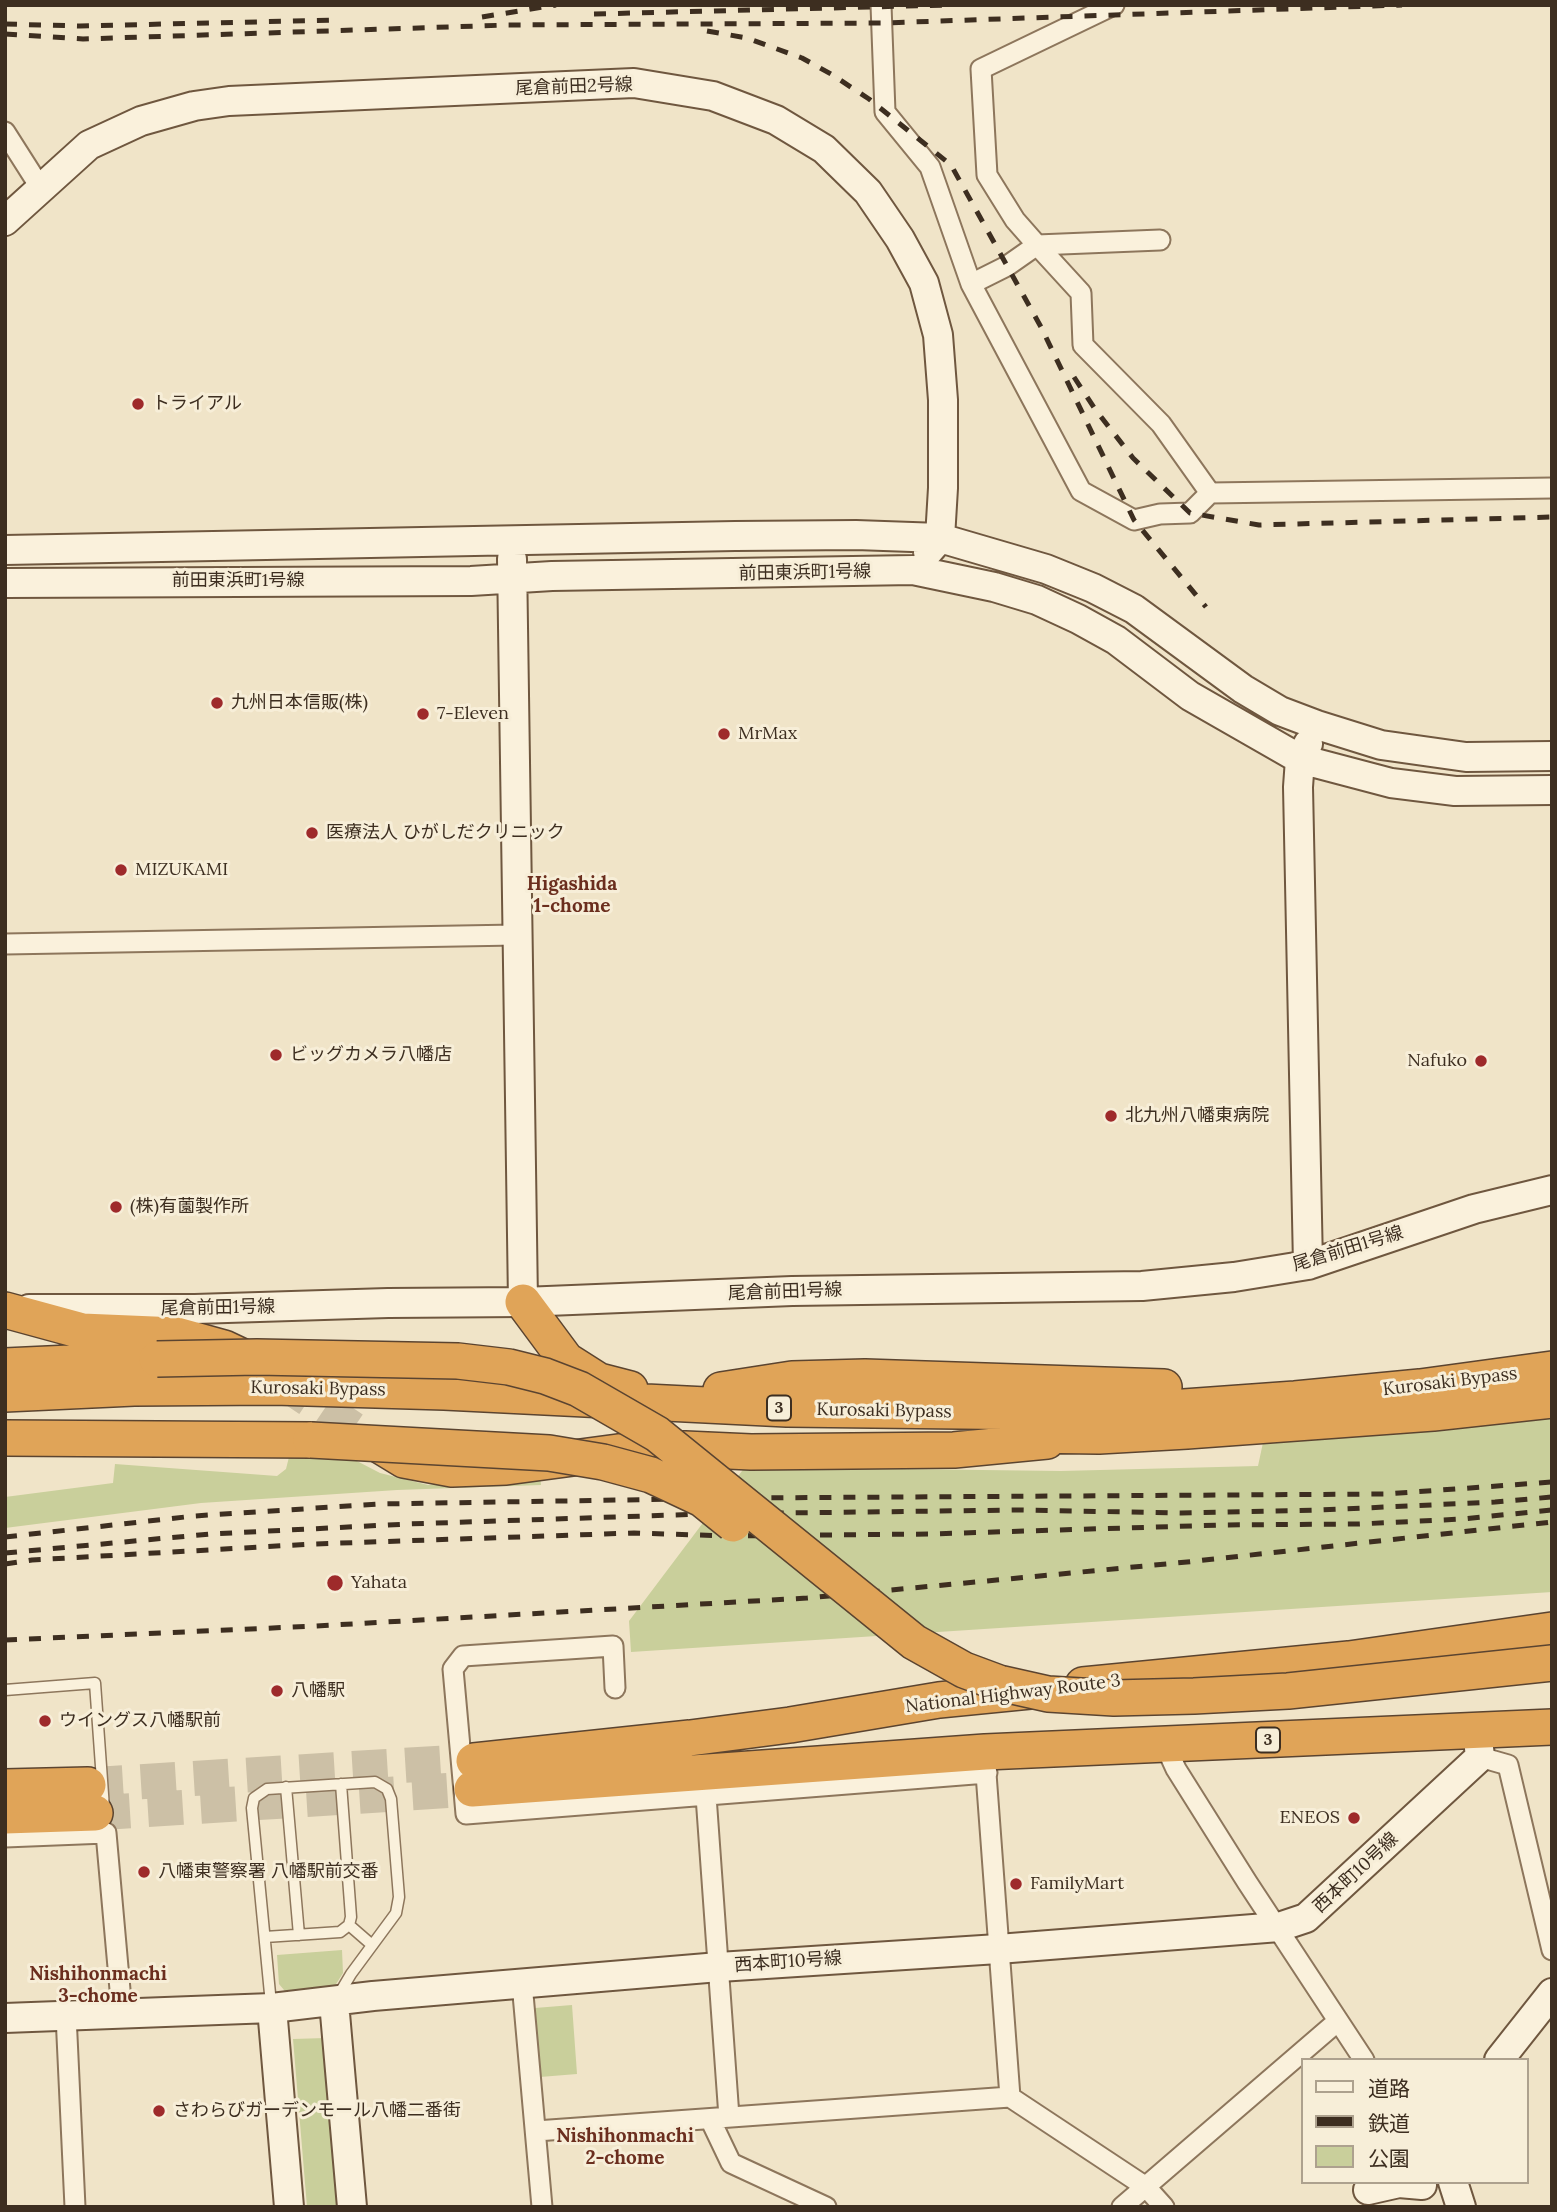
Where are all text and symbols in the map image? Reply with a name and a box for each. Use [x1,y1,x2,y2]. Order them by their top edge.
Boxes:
street label: 尾倉前田2号線 [515,74,633,100]
place label: トライアル [152,393,242,415]
marker: トライアル [130,396,146,412]
street label: 前田東浜町1号線 [739,561,871,585]
street label: 前田東浜町1号線 [172,570,304,592]
place label: 九州日本信販(株) [231,692,368,714]
marker: 九州日本信販(株) [209,695,225,711]
place label: 7-Eleven [437,703,509,725]
marker: 7-Eleven [415,706,431,722]
place label: MrMax [738,723,797,745]
marker: MrMax [716,726,732,742]
place label: 医療法人 ひがしだクリニック [326,822,565,844]
marker: 医療法人 ひがしだクリニック [304,825,320,841]
place label: MIZUKAMI [135,859,228,881]
marker: MIZUKAMI [113,862,129,878]
district label: Higashida 1-chome [527,874,617,918]
place label: ビッグカメラ八幡店 [290,1044,452,1066]
marker: ビッグカメラ八幡店 [268,1047,284,1063]
place label: Nafuko [1407,1050,1467,1072]
marker: Nafuko [1473,1053,1489,1069]
place label: 北九州八幡東病院 [1125,1105,1269,1127]
marker: 北九州八幡東病院 [1103,1108,1119,1124]
place label: (株)有薗製作所 [130,1196,249,1218]
marker: (株)有薗製作所 [108,1199,124,1215]
street label: 尾倉前田1号線 [1290,1222,1406,1276]
street label: 尾倉前田1号線 [727,1279,843,1305]
street label: 尾倉前田1号線 [161,1296,275,1320]
street label: Kurosaki Bypass [1382,1363,1518,1401]
street label: Kurosaki Bypass [250,1377,386,1401]
road number: 3 [767,1396,791,1420]
street label: Kurosaki Bypass [816,1399,952,1423]
place label: Yahata [351,1572,407,1594]
marker: Yahata [325,1573,345,1593]
street label: National Highway Route 3 [904,1670,1122,1718]
place label: 八幡駅 [291,1680,345,1702]
marker: 八幡駅 [269,1683,285,1699]
place label: ウイングス八幡駅前 [59,1710,221,1732]
marker: ウイングス八幡駅前 [37,1713,53,1729]
road number: 3 [1256,1728,1280,1752]
place label: ENEOS [1279,1807,1340,1829]
marker: ENEOS [1346,1810,1362,1826]
street label: 西本町10号線 [1309,1828,1403,1918]
place label: 八幡東警察署 八幡駅前交番 [158,1861,379,1883]
marker: 八幡東警察署 八幡駅前交番 [136,1864,152,1880]
place label: FamilyMart [1030,1873,1124,1895]
marker: FamilyMart [1008,1876,1024,1892]
street label: 西本町10号線 [734,1947,842,1977]
district label: Nishihonmachi 3-chome [29,1964,167,2008]
legend [1302,2058,1529,2184]
text: 道路 [1368,2075,1410,2102]
place label: さわらびガーデンモール八幡二番街 [173,2100,461,2122]
marker: さわらびガーデンモール八幡二番街 [151,2103,167,2119]
text: 鉄道 [1368,2110,1410,2137]
district label: Nishihonmachi 2-chome [556,2126,694,2170]
text: 公園 [1368,2145,1410,2172]

